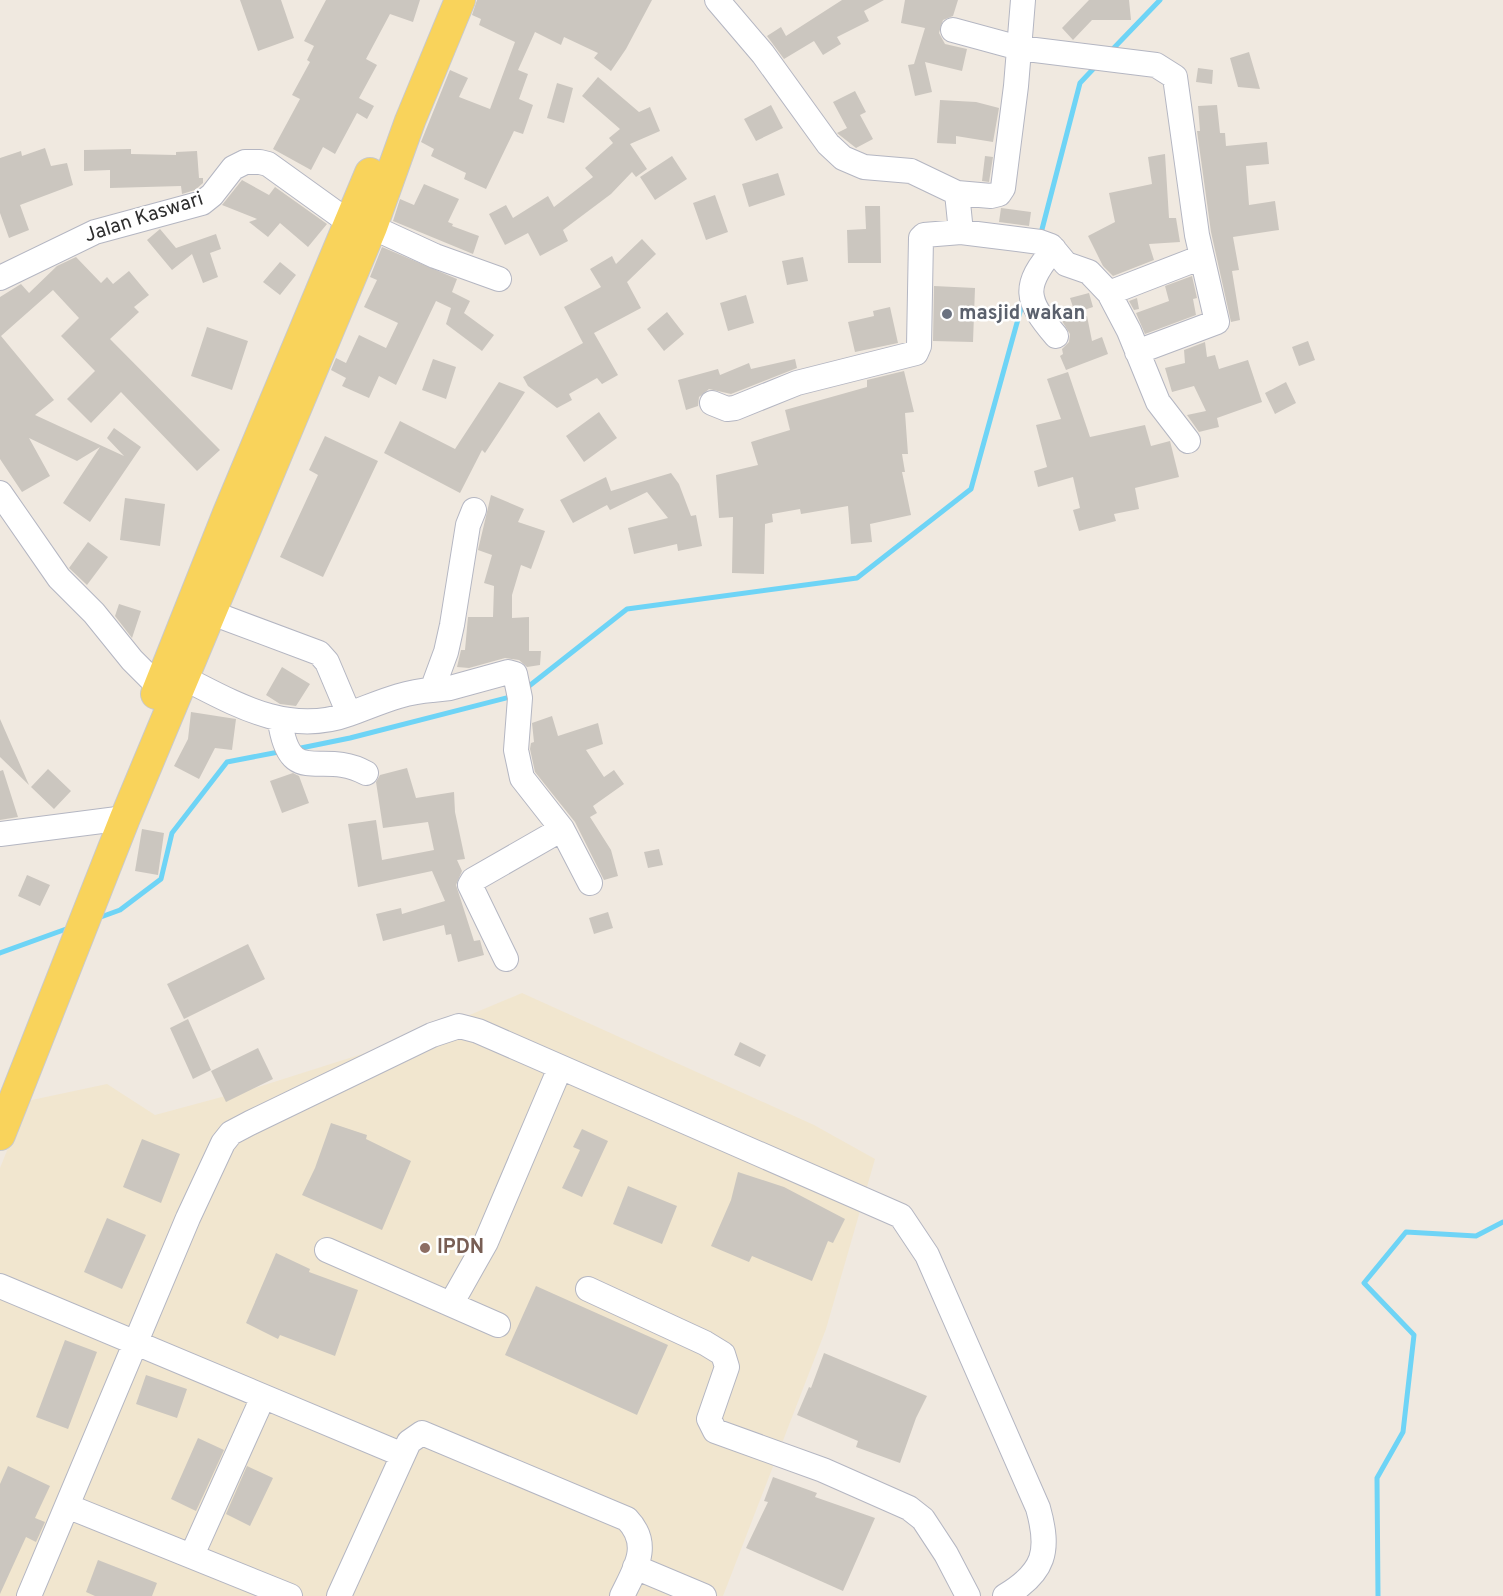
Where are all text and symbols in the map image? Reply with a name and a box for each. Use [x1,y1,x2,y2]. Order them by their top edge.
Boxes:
street label: Jalan Kaswari [81,187,207,249]
place label: masjid wakan [959,301,1085,327]
marker: masjid wakan [940,307,954,321]
place label: IPDN [437,1235,484,1261]
marker: IPDN [418,1241,432,1255]

